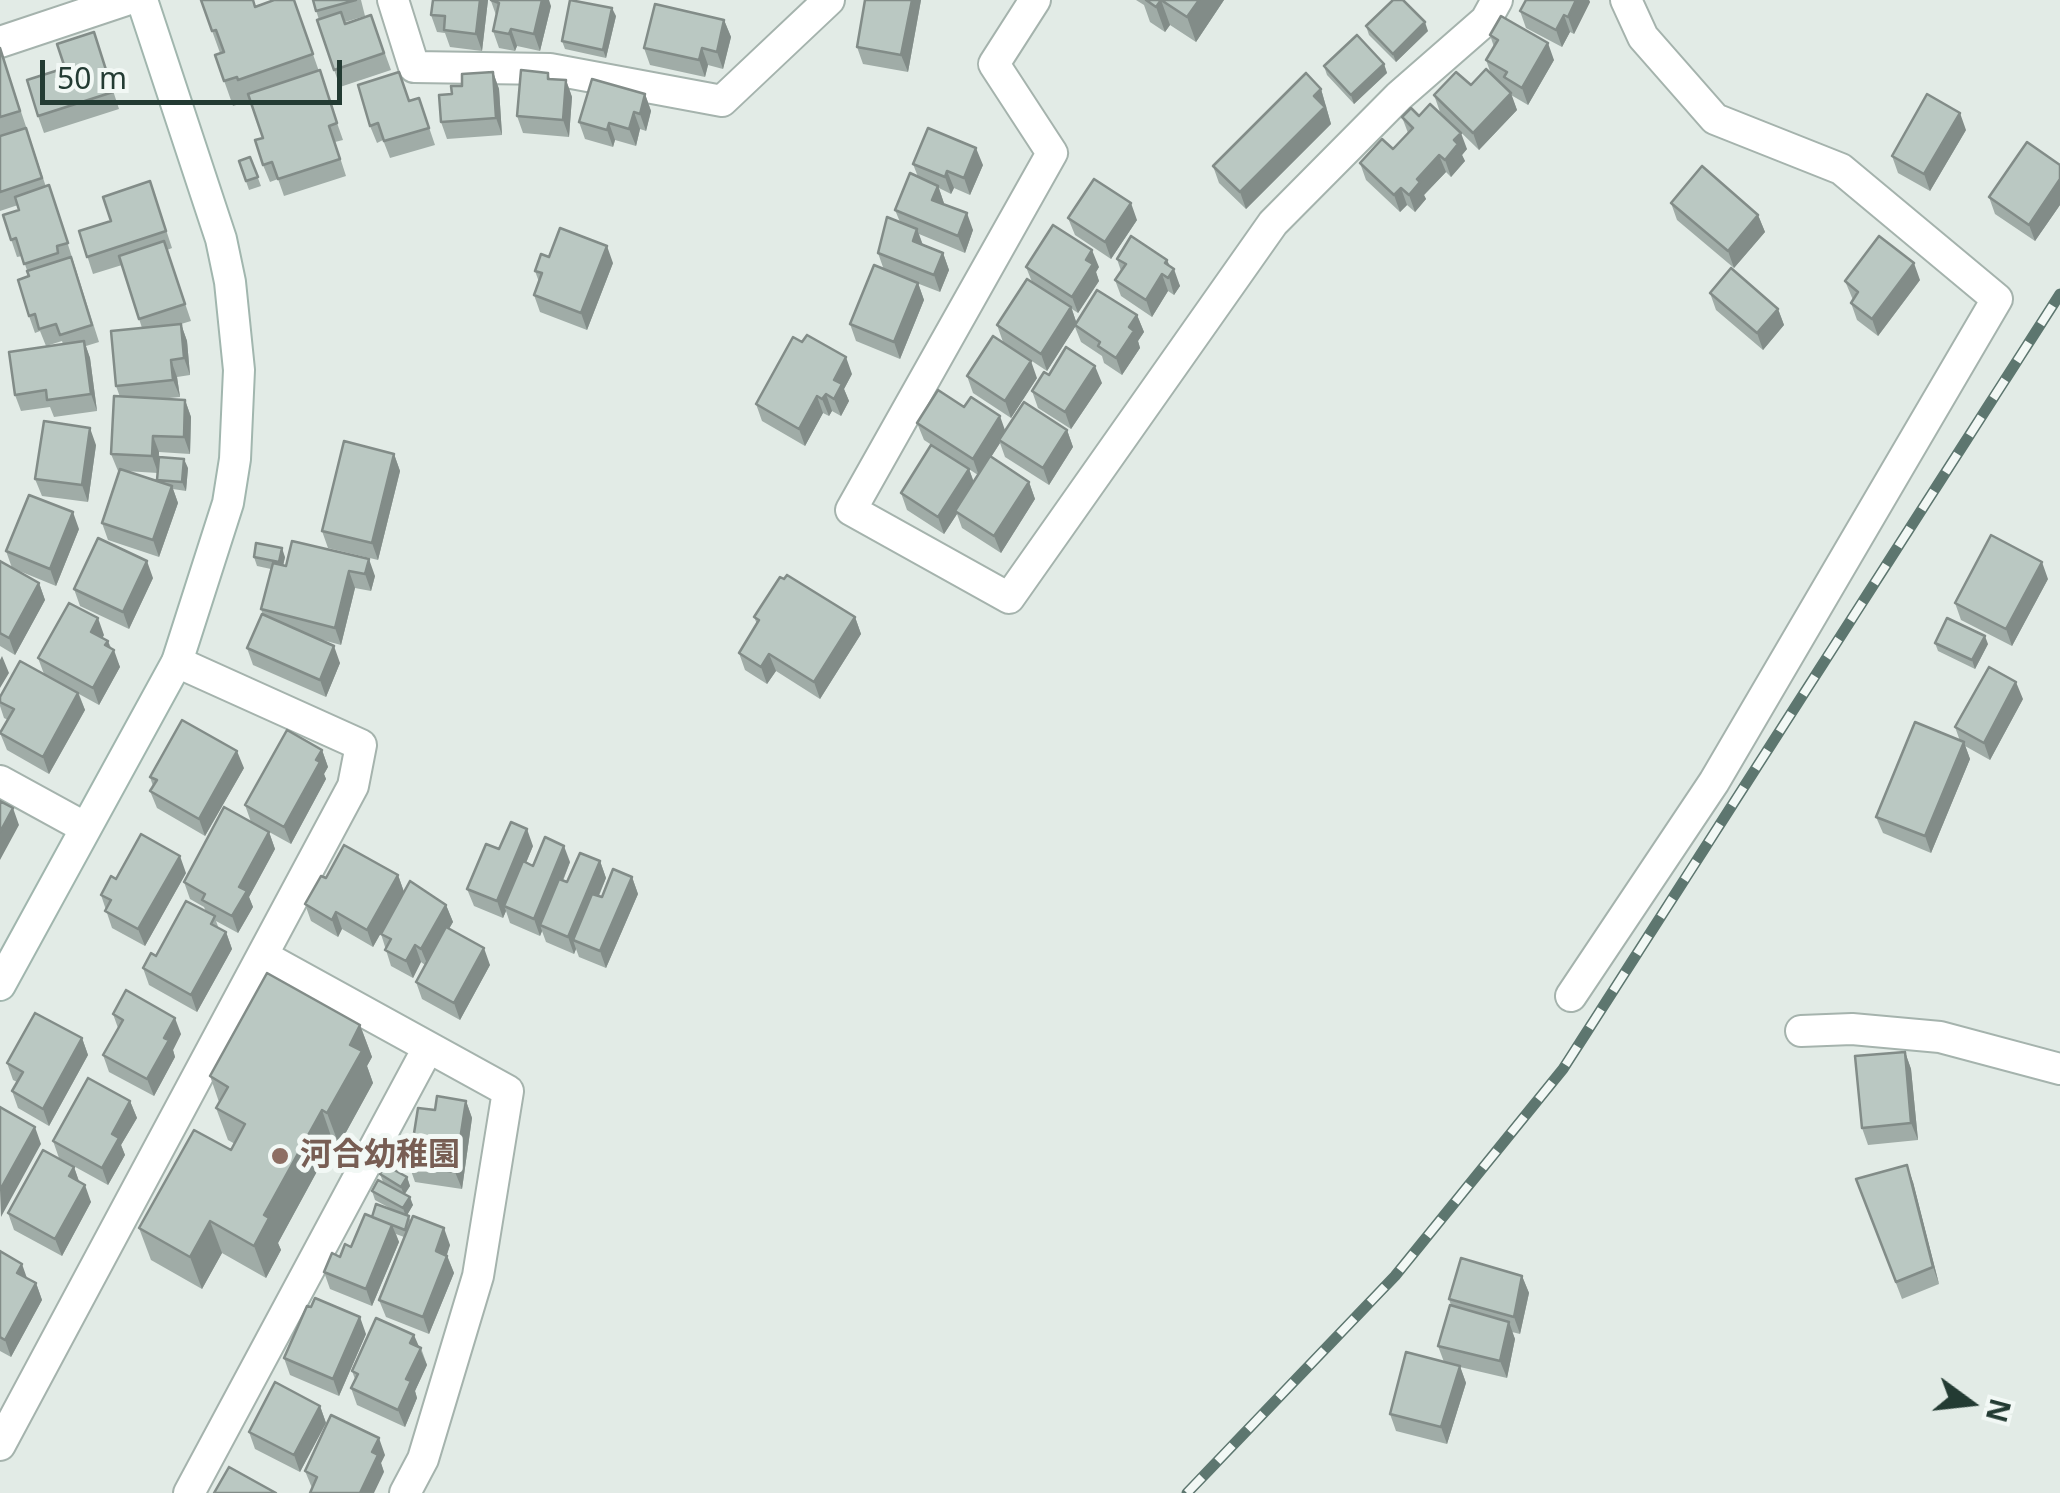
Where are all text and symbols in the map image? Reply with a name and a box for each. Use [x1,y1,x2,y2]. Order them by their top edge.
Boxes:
scale bar [45,40,348,102]
text: 50 m [57,57,127,98]
place label: 河合幼稚園 [300,1137,460,1175]
marker: 河合幼稚園 [269,1145,291,1167]
north arrow [1920,1353,2020,1453]
text: N [1978,1395,2020,1427]

